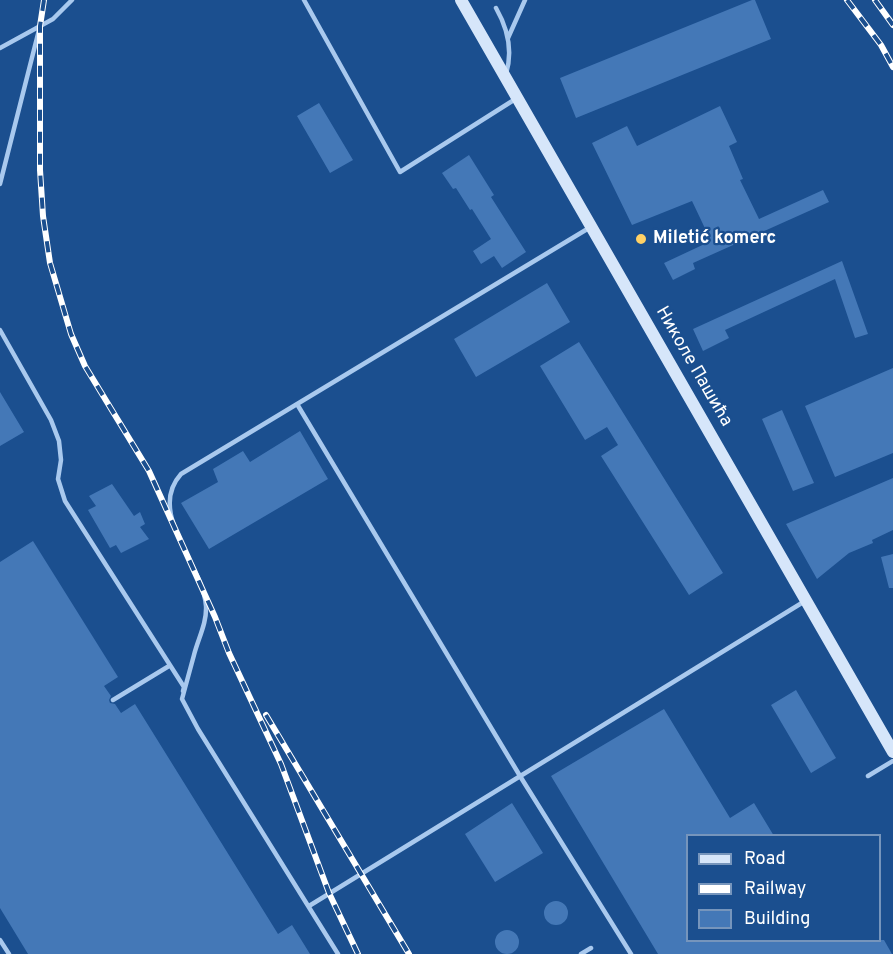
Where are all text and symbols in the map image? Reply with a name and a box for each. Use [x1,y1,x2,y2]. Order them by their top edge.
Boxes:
place label: Miletić komerc [653,228,776,250]
marker: Miletić komerc [634,232,648,246]
street label: Николе Пашића [650,303,736,431]
legend [686,834,881,942]
text: Road [744,848,786,871]
text: Railway [744,878,806,901]
text: Building [744,908,810,931]

